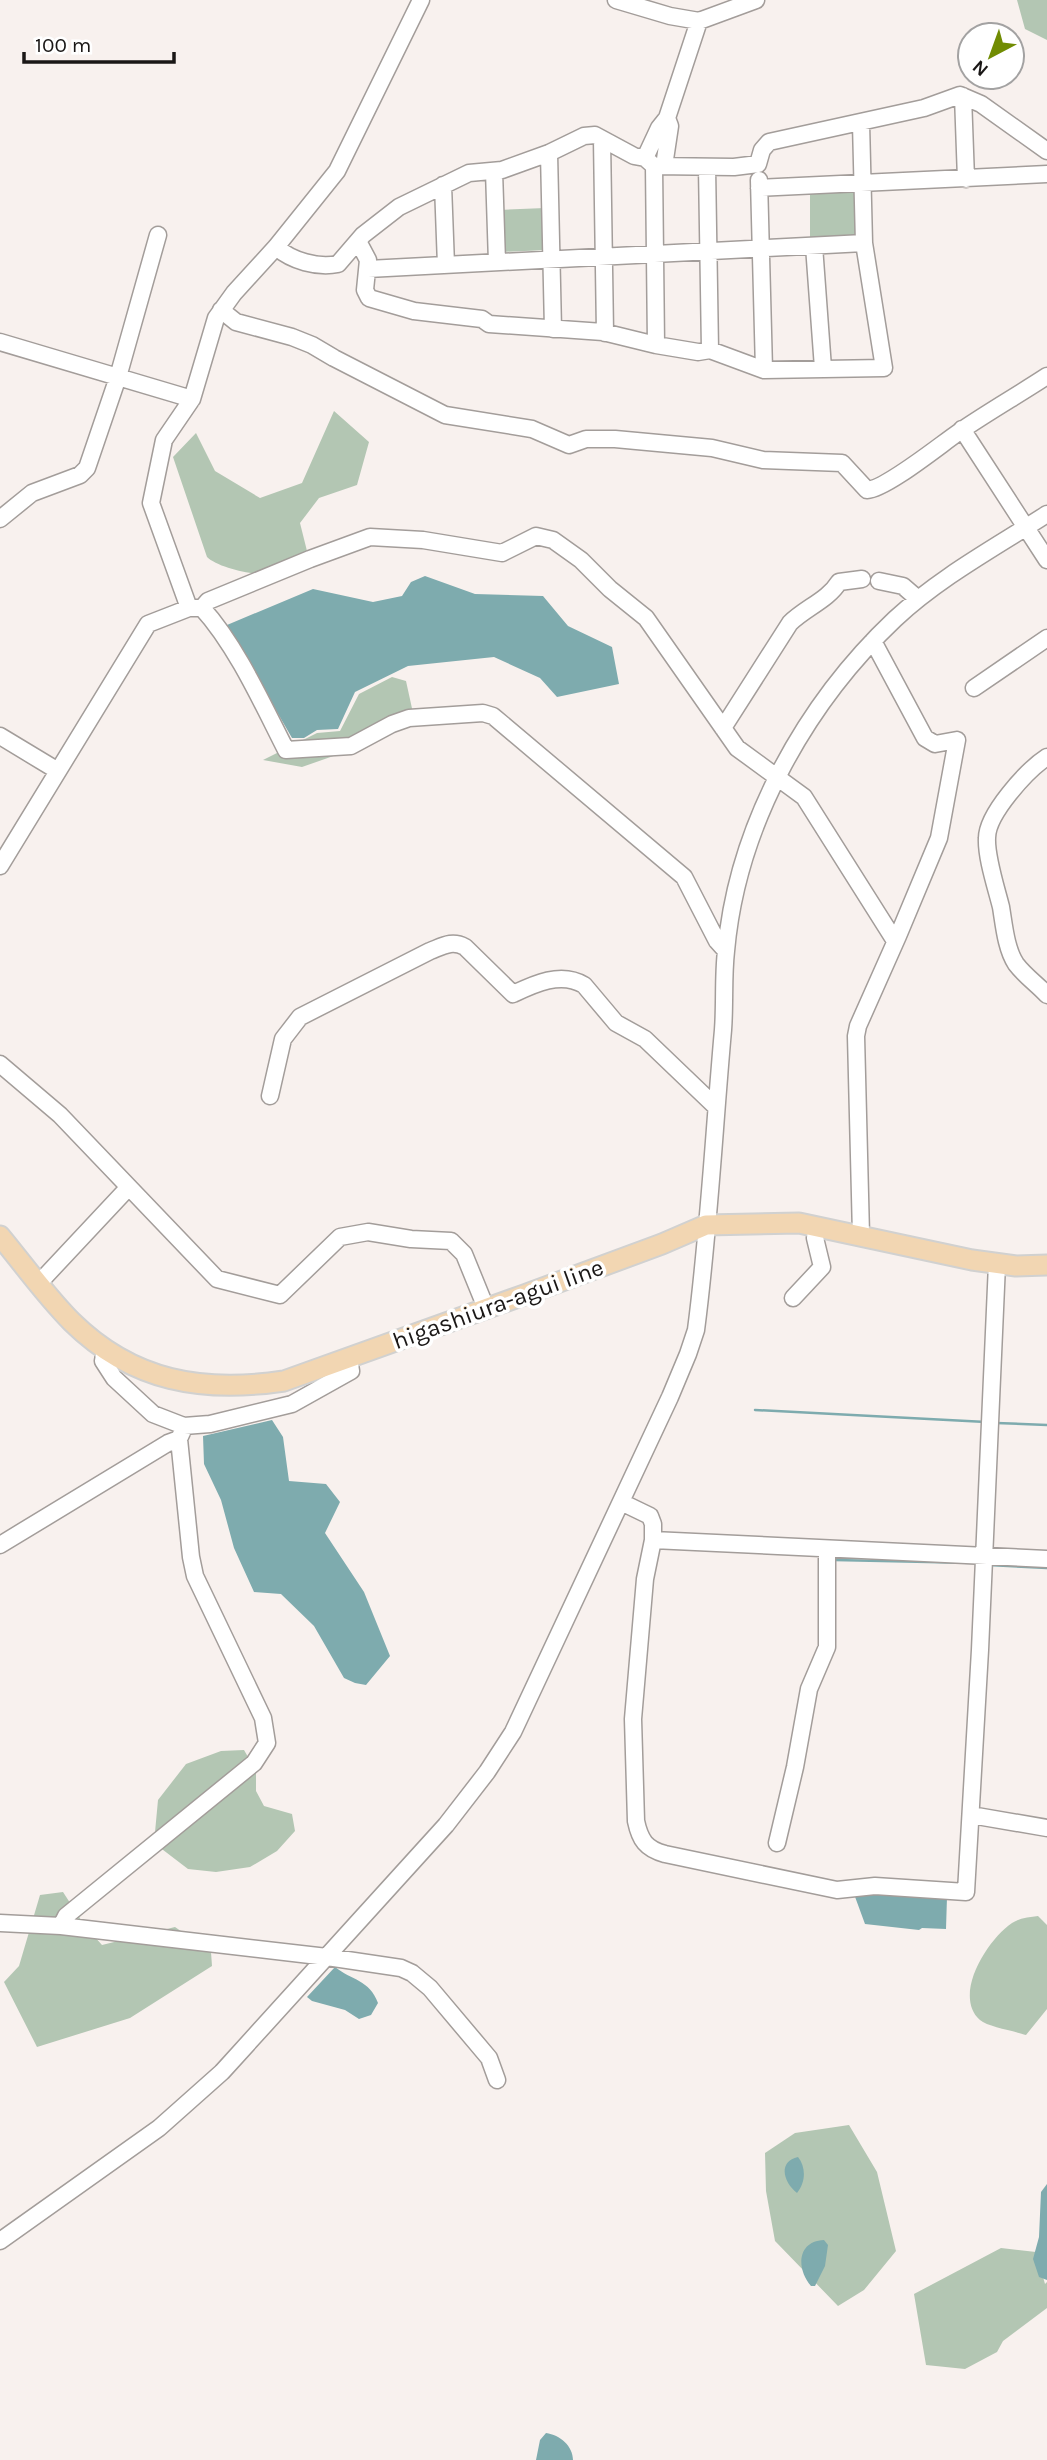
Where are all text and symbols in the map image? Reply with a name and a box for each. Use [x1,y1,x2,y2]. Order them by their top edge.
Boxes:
scale bar [24,21,175,65]
north arrow [956,21,1026,91]
text: 100 m [35,33,92,57]
text: N [968,55,993,81]
street label: higashiura-agui line [389,1253,607,1355]

